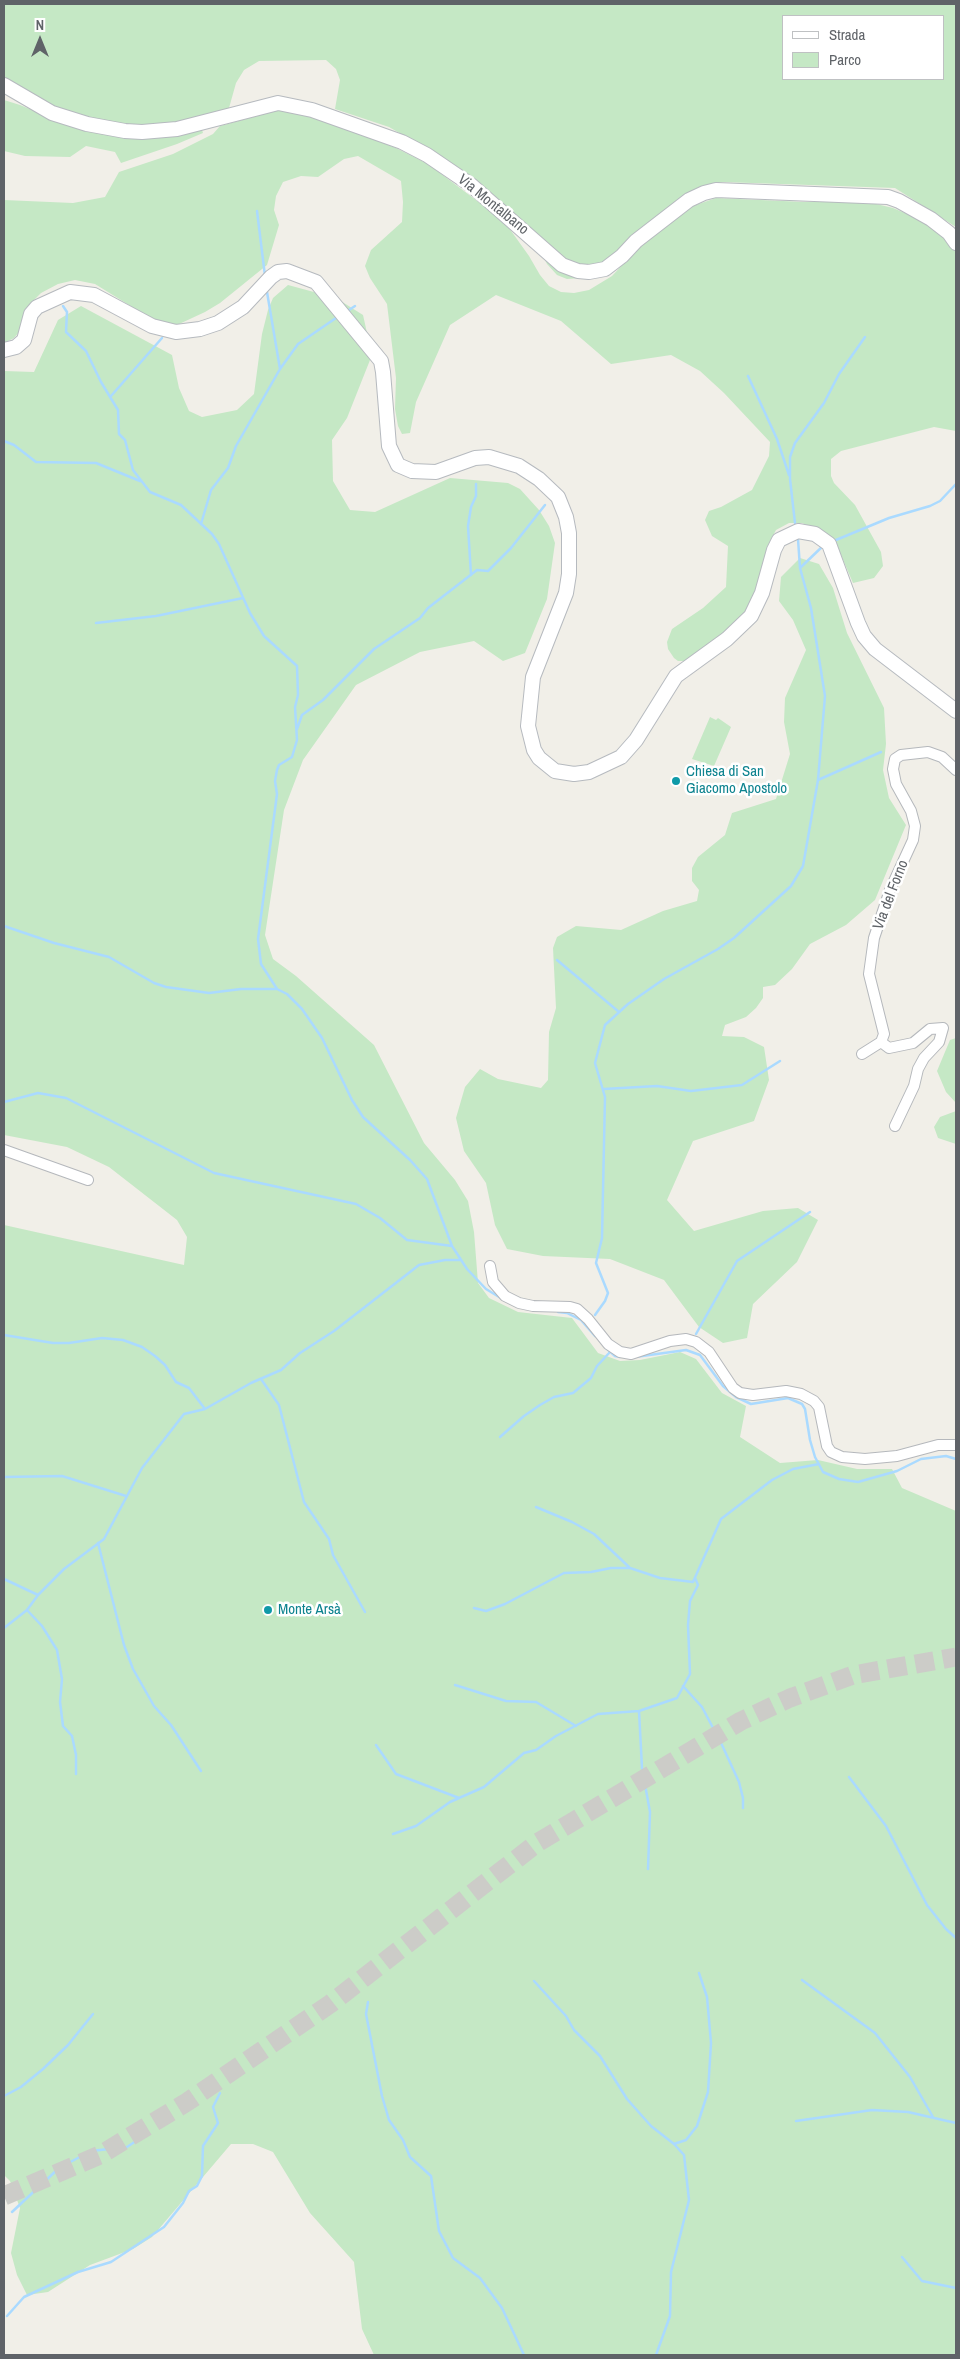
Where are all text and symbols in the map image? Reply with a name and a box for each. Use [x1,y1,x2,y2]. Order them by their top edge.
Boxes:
north arrow [15,15,65,65]
legend [782,15,945,80]
text: N [36,16,44,34]
text: Strada [829,24,865,45]
text: Parco [829,49,861,70]
street label: Via Montalbano [454,171,532,239]
place label: Chiesa di San Giacomo Apostolo [686,763,787,798]
marker: Chiesa di San Giacomo Apostolo [670,775,682,787]
street label: Via del Forno [870,858,912,932]
place label: Monte Arsà [278,1601,341,1619]
marker: Monte Arsà [262,1604,274,1616]

